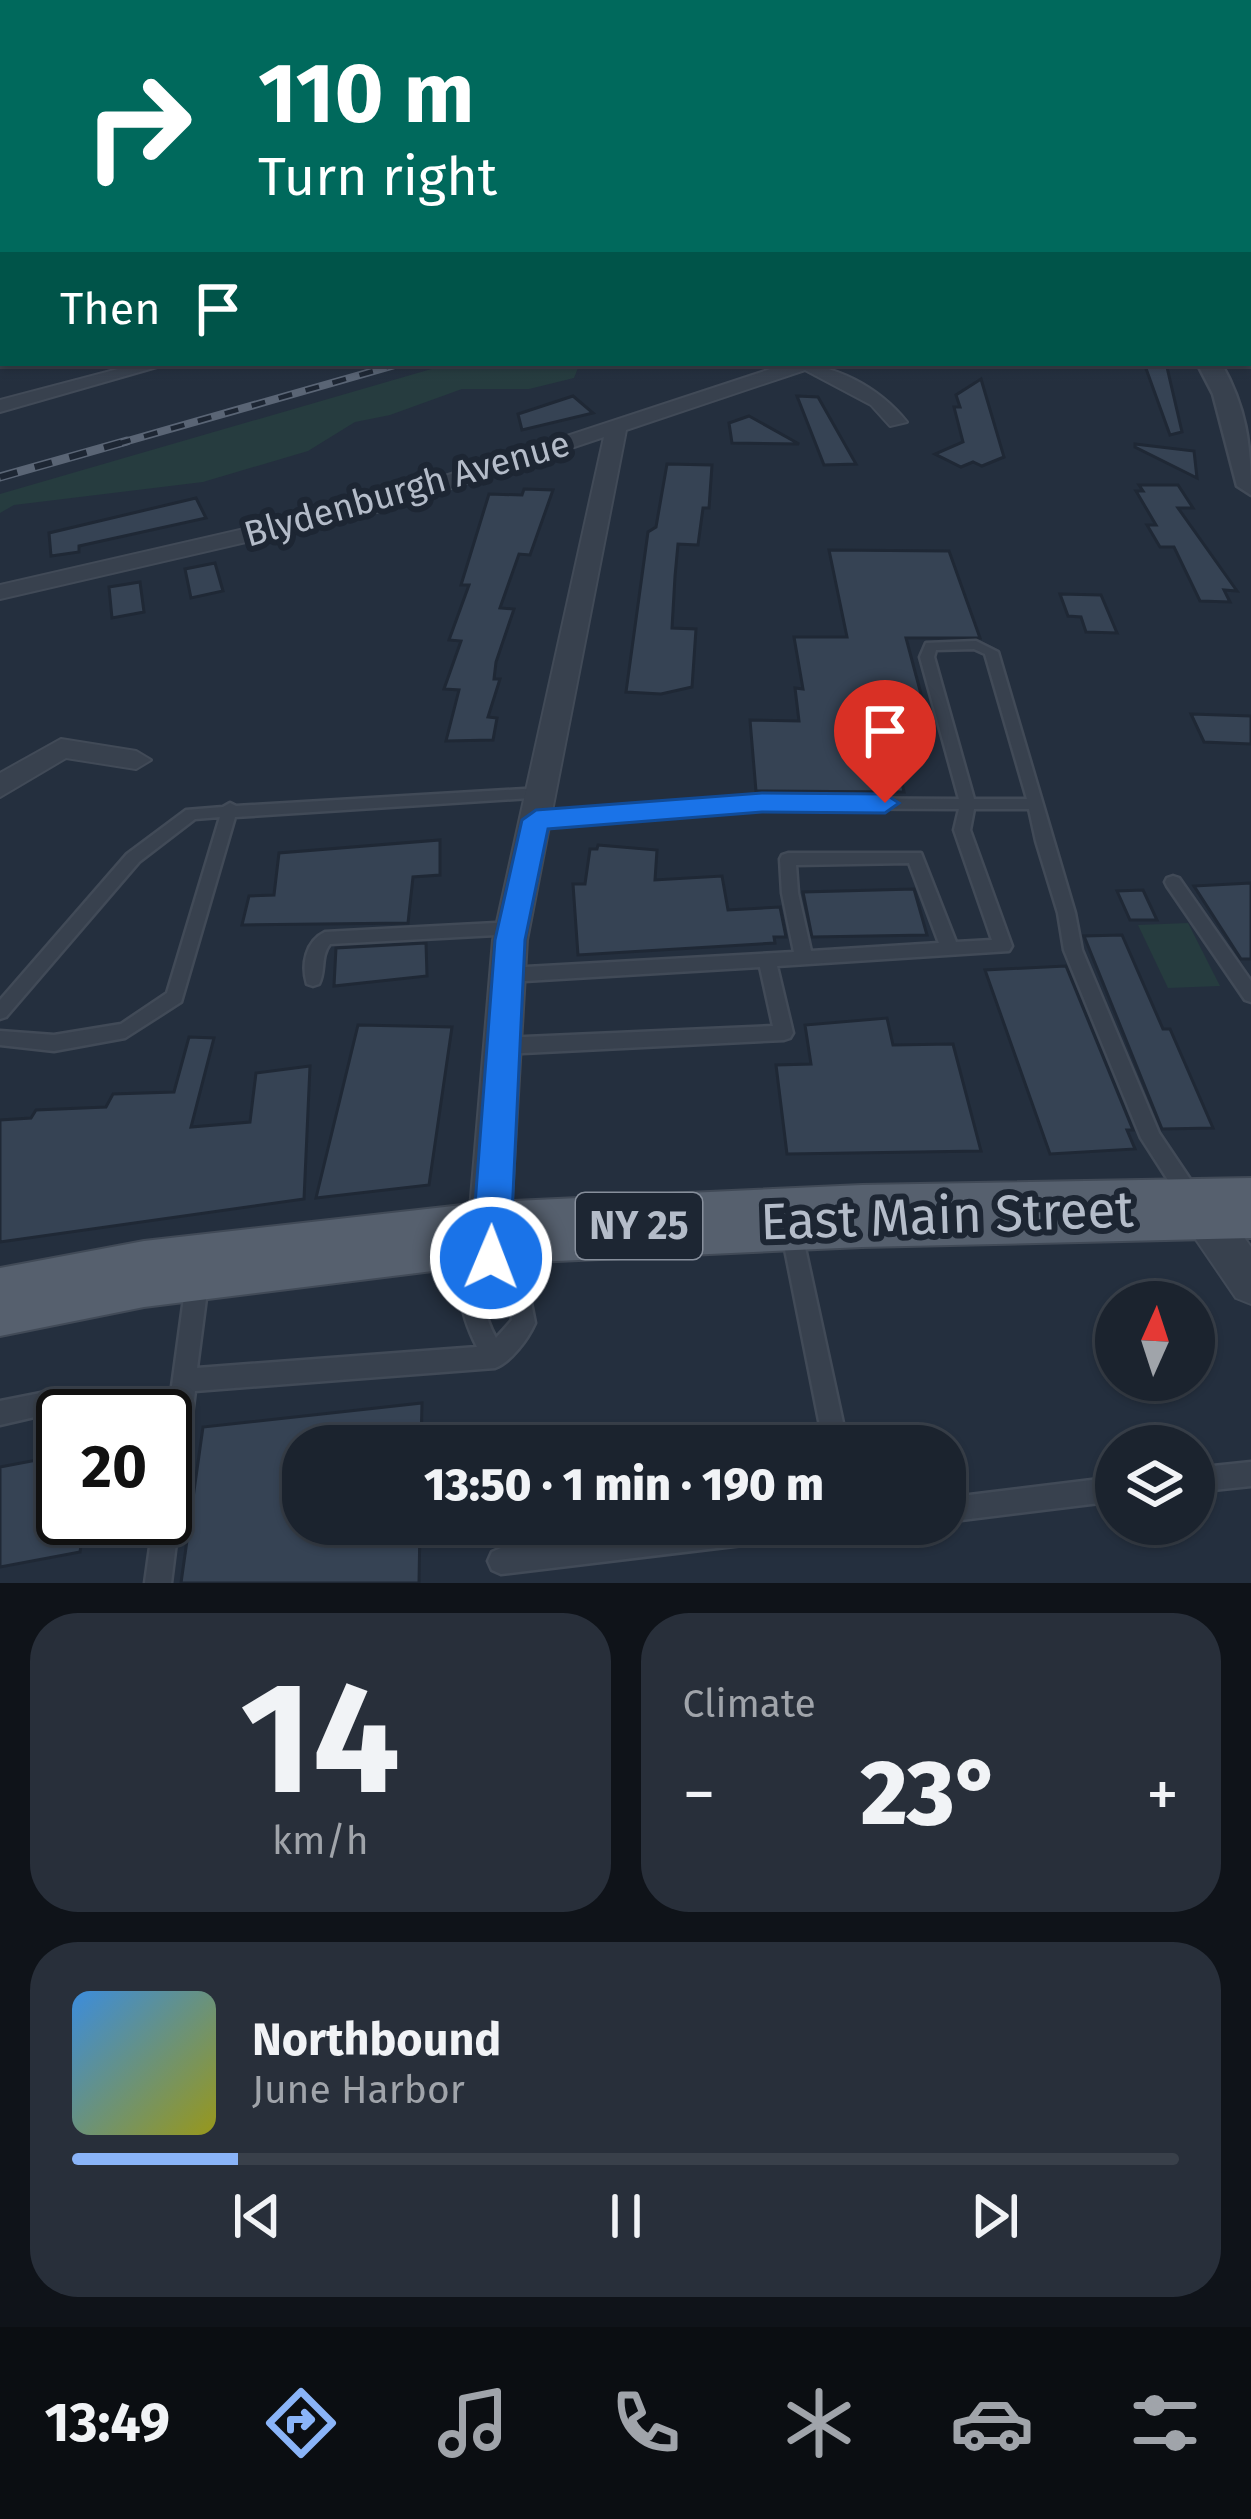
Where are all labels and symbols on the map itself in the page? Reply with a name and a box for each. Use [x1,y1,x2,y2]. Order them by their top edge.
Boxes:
street label: Blydenburgh Avenue [239,421,575,557]
pin [834,680,936,803]
street label: East Main Street [759,1178,1135,1253]
road number: NY 25 [576,1193,702,1259]
position arrow [428,1195,554,1321]
north arrow [1095,1281,1215,1401]
speed limit sign: 20 [36,1389,192,1545]

